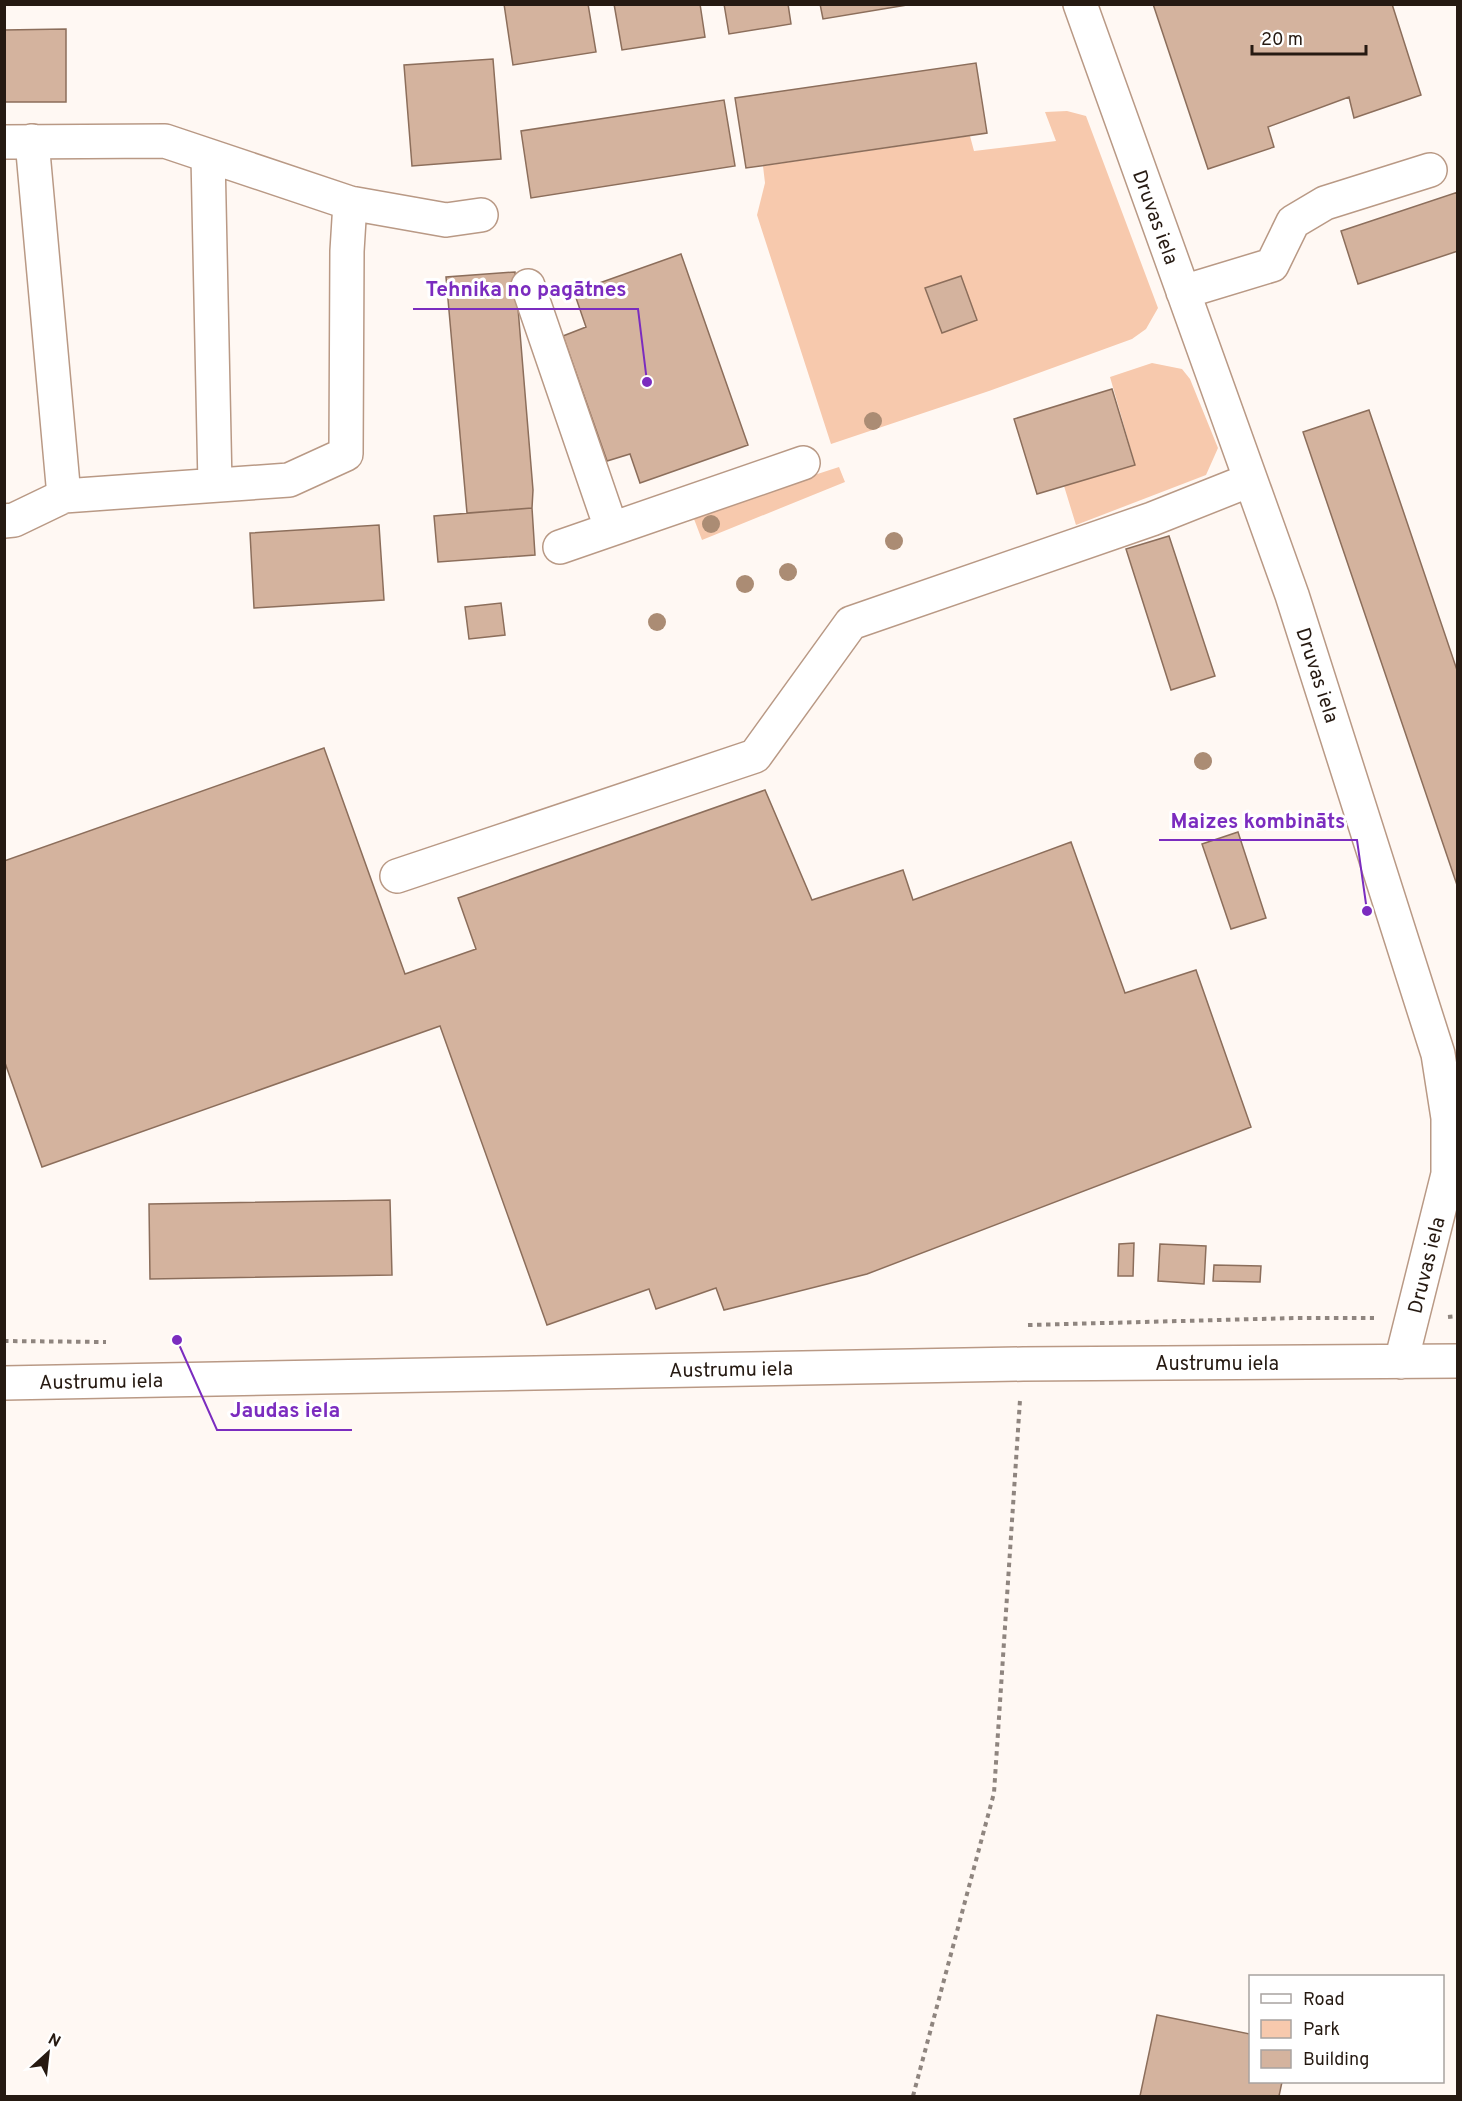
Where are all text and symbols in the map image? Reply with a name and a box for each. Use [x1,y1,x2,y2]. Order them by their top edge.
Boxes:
scale bar [1252,18,1366,56]
text: 20 m [1261,29,1303,52]
street label: Druvas iela [1125,167,1183,269]
callout: Tehnika no pagātnes [413,270,638,309]
text: Tehnika no pagātnes [425,277,627,304]
street label: Druvas iela [1288,625,1344,727]
callout: Maizes kombināts [1159,801,1357,840]
text: Maizes kombināts [1171,809,1345,836]
street label: Druvas iela [1403,1214,1453,1317]
street label: Austrumu iela [1155,1352,1279,1378]
street label: Austrumu iela [669,1357,793,1385]
street label: Austrumu iela [39,1369,163,1397]
callout: Jaudas iela [217,1391,352,1430]
text: Jaudas iela [230,1398,340,1425]
legend [1249,1975,1444,2083]
text: Road [1303,1989,1345,2012]
text: Park [1303,2019,1340,2042]
north arrow [18,2023,78,2083]
text: N [44,2030,64,2053]
text: Building [1303,2049,1369,2072]

